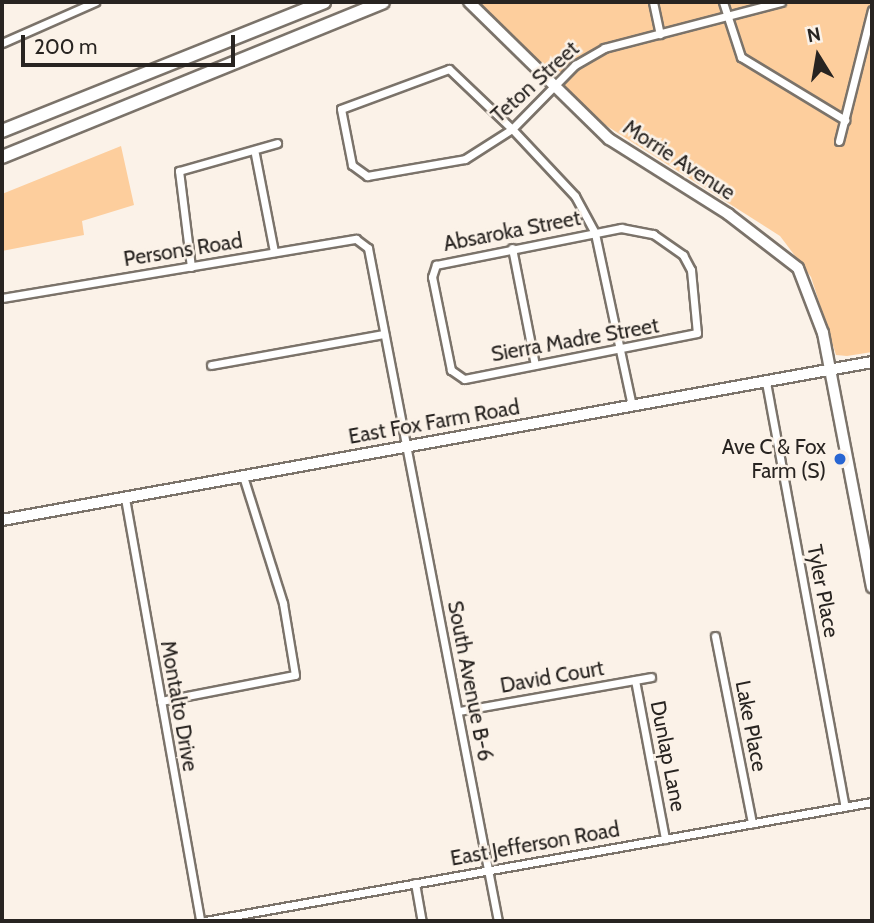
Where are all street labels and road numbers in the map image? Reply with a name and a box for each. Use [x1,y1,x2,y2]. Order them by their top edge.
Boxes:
street label: Teton Street [486,36,584,128]
street label: Morrie Avenue [618,115,740,205]
street label: Absaroka Street [441,205,583,257]
street label: Persons Road [122,228,244,272]
street label: Sierra Madre Street [489,313,661,367]
street label: East Fox Farm Road [346,395,522,449]
street label: Tyler Place [802,542,844,640]
street label: South Avenue B-6 [442,599,498,763]
street label: Montalto Drive [155,639,203,773]
street label: David Court [498,655,606,699]
street label: Lake Place [730,678,772,774]
street label: Dunlap Lane [645,698,691,814]
street label: East Jefferson Road [448,817,622,871]

